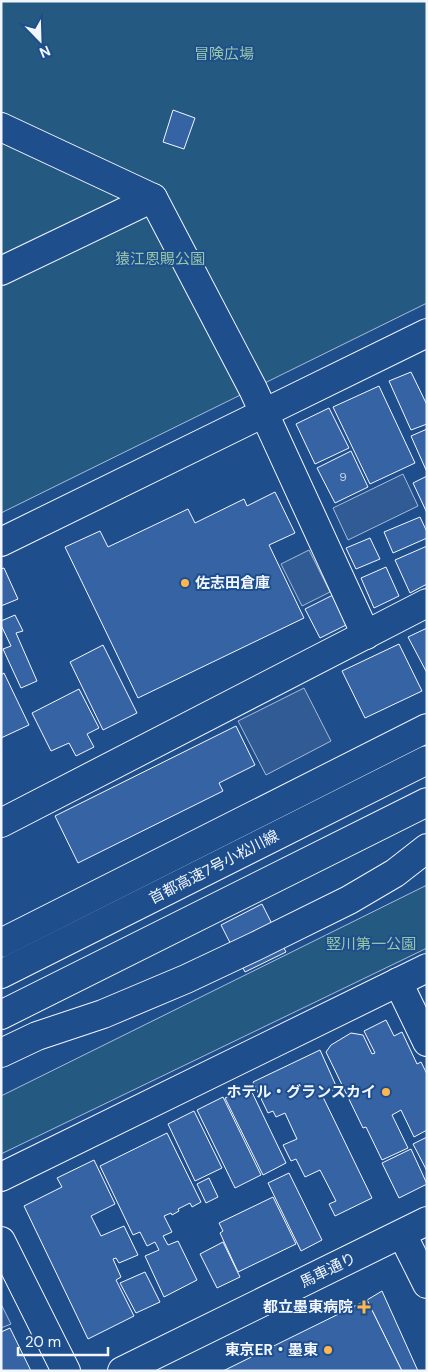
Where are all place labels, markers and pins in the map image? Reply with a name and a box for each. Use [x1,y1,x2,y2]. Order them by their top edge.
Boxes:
place label: 佐志田倉庫 [195,573,270,593]
marker: 佐志田倉庫 [179,577,191,589]
place label: ホテル・グランスカイ [226,1082,376,1102]
marker: ホテル・グランスカイ [380,1086,392,1098]
place label: 都立墨東病院 [263,1297,353,1317]
marker: 都立墨東病院 [357,1300,371,1314]
place label: 東京ER・墨東 [225,1340,318,1360]
marker: 東京ER・墨東 [322,1344,334,1356]

